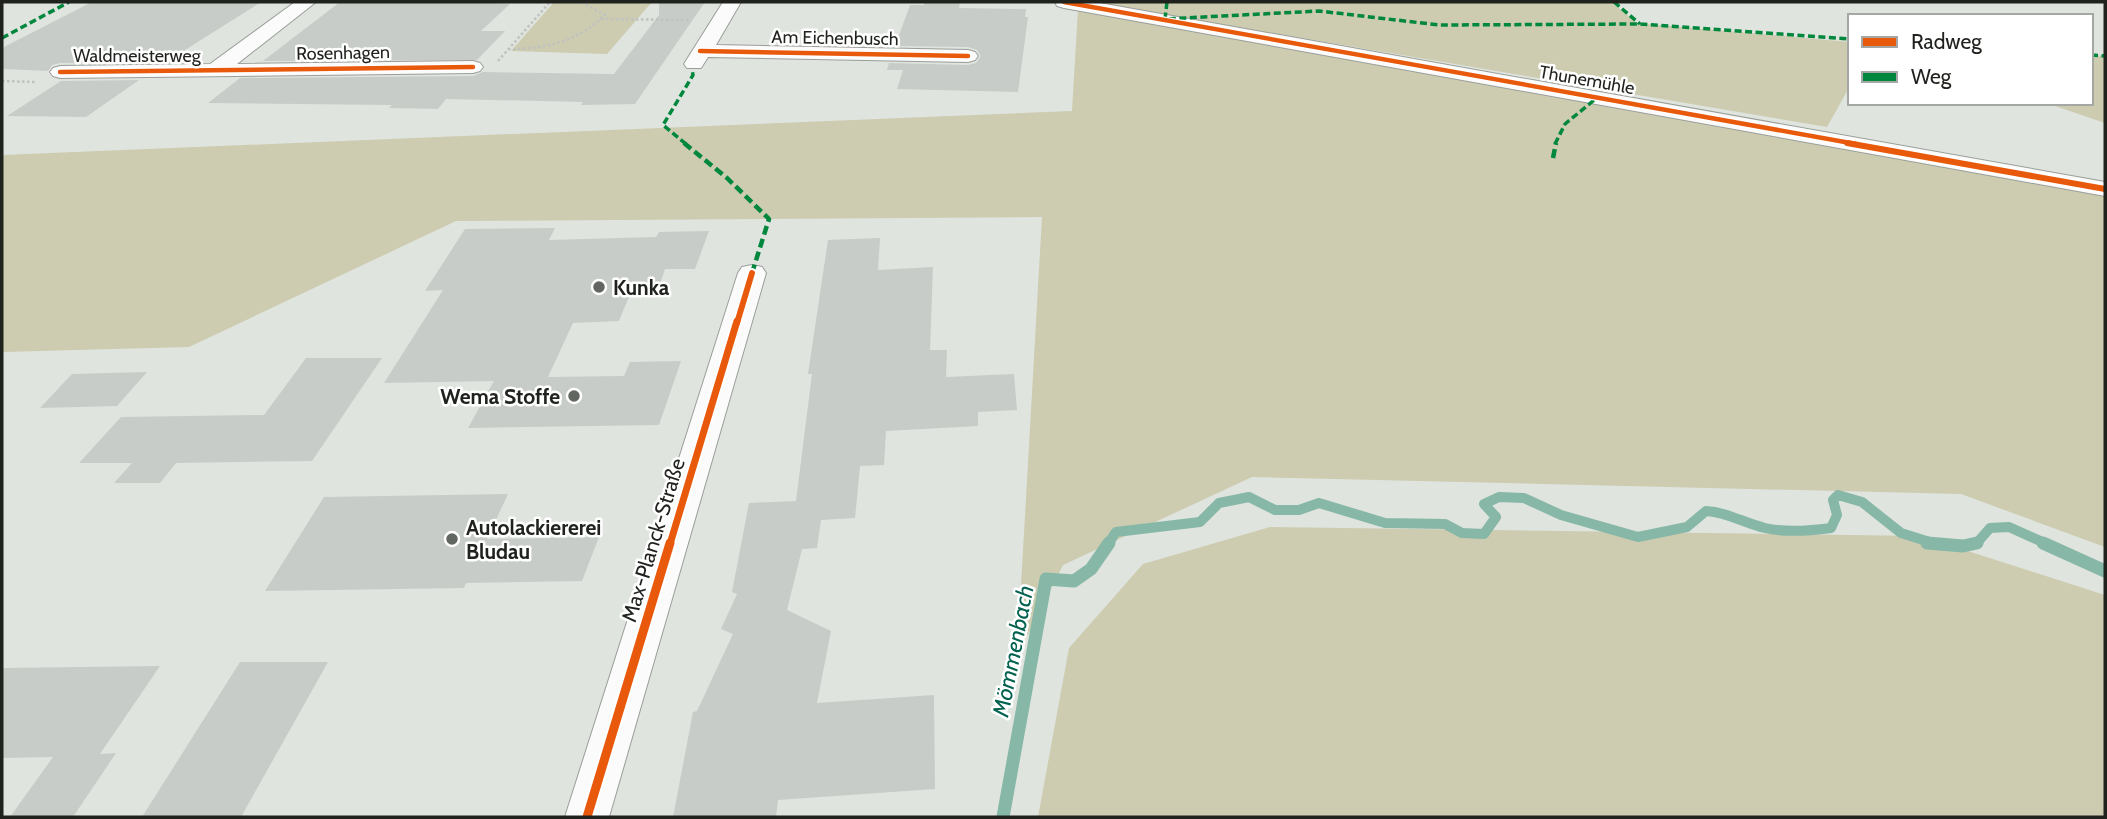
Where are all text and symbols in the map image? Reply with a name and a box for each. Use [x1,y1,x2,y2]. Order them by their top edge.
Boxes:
legend [1848,14,2093,105]
street label: Am Eichenbusch [771,26,899,50]
text: Radweg [1911,29,1982,54]
street label: Rosenhagen [296,41,390,65]
street label: Waldmeisterweg [73,45,202,67]
street label: Thunemühle [1538,61,1636,99]
text: Weg [1911,64,1952,89]
place label: Kunka [613,275,670,300]
marker: Kunka [591,279,607,295]
place label: Wema Stoffe [440,384,560,409]
marker: Wema Stoffe [566,388,582,404]
street label: Max-Planck-Straße [616,455,690,625]
place label: Autolackiererei Bludau [466,515,601,564]
marker: Autolackiererei Bludau [444,531,460,547]
water label: Mömmenbach [986,583,1039,720]

